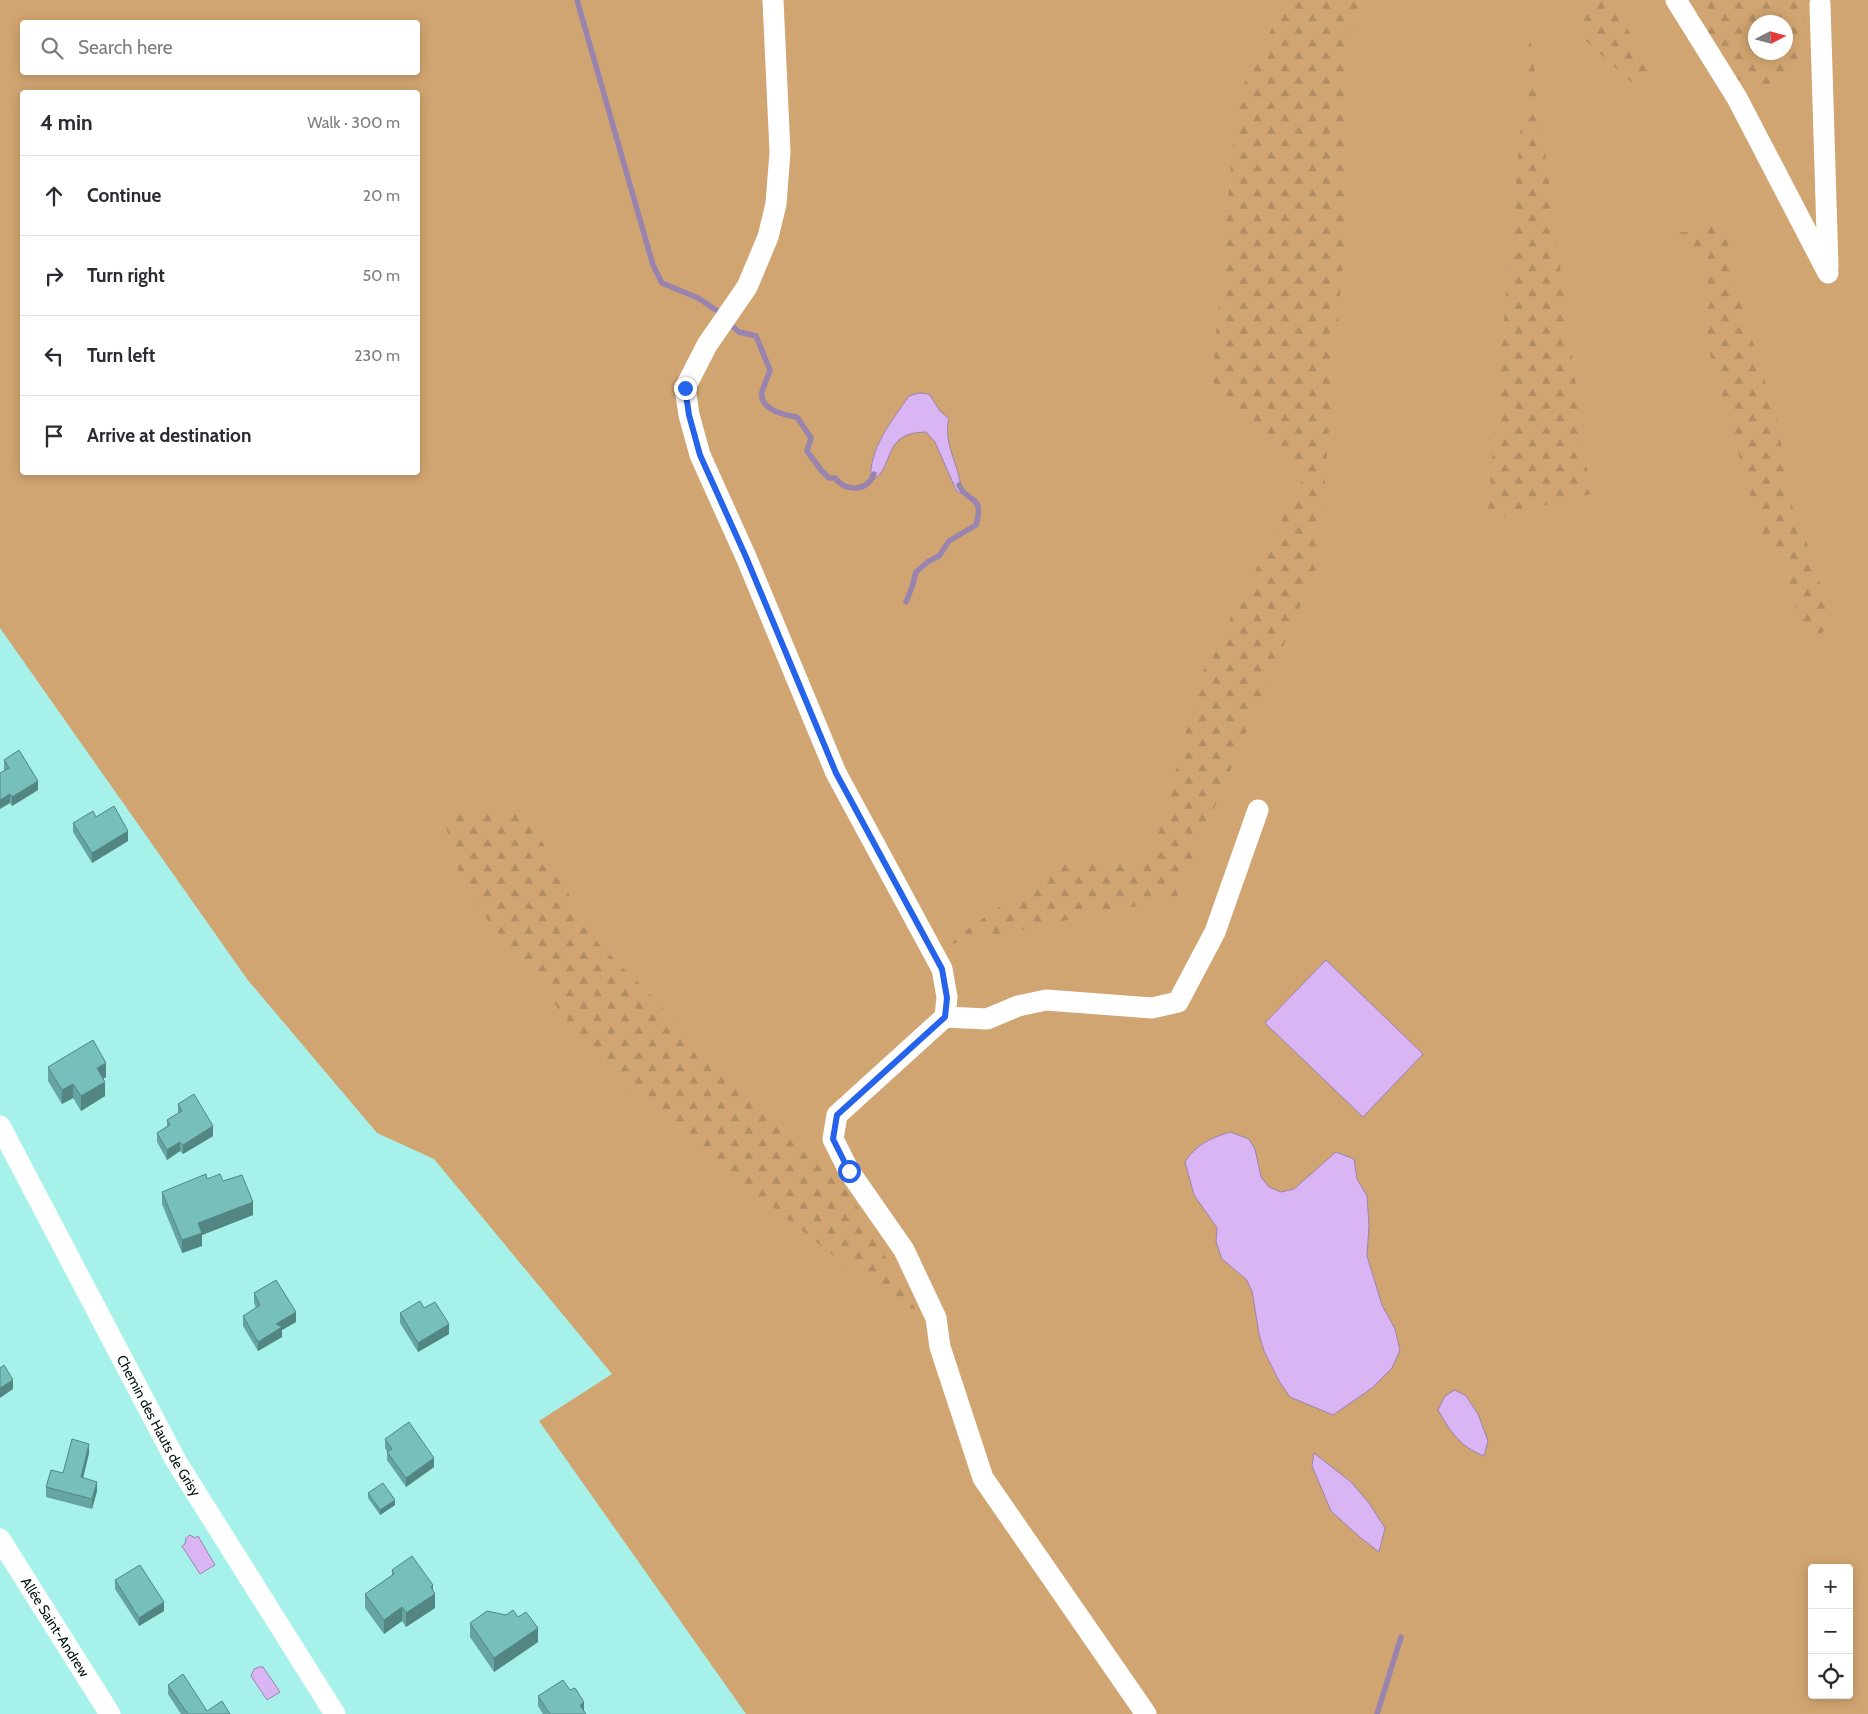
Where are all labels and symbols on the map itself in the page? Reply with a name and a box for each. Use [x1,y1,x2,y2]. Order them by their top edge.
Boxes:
north arrow [1748,15,1793,60]
route end [674,377,697,400]
route start [838,1160,861,1183]
street label: Chemin des Hauts de Grisy [113,1352,205,1500]
street label: Allée Saint-Andrew [17,1574,93,1680]

